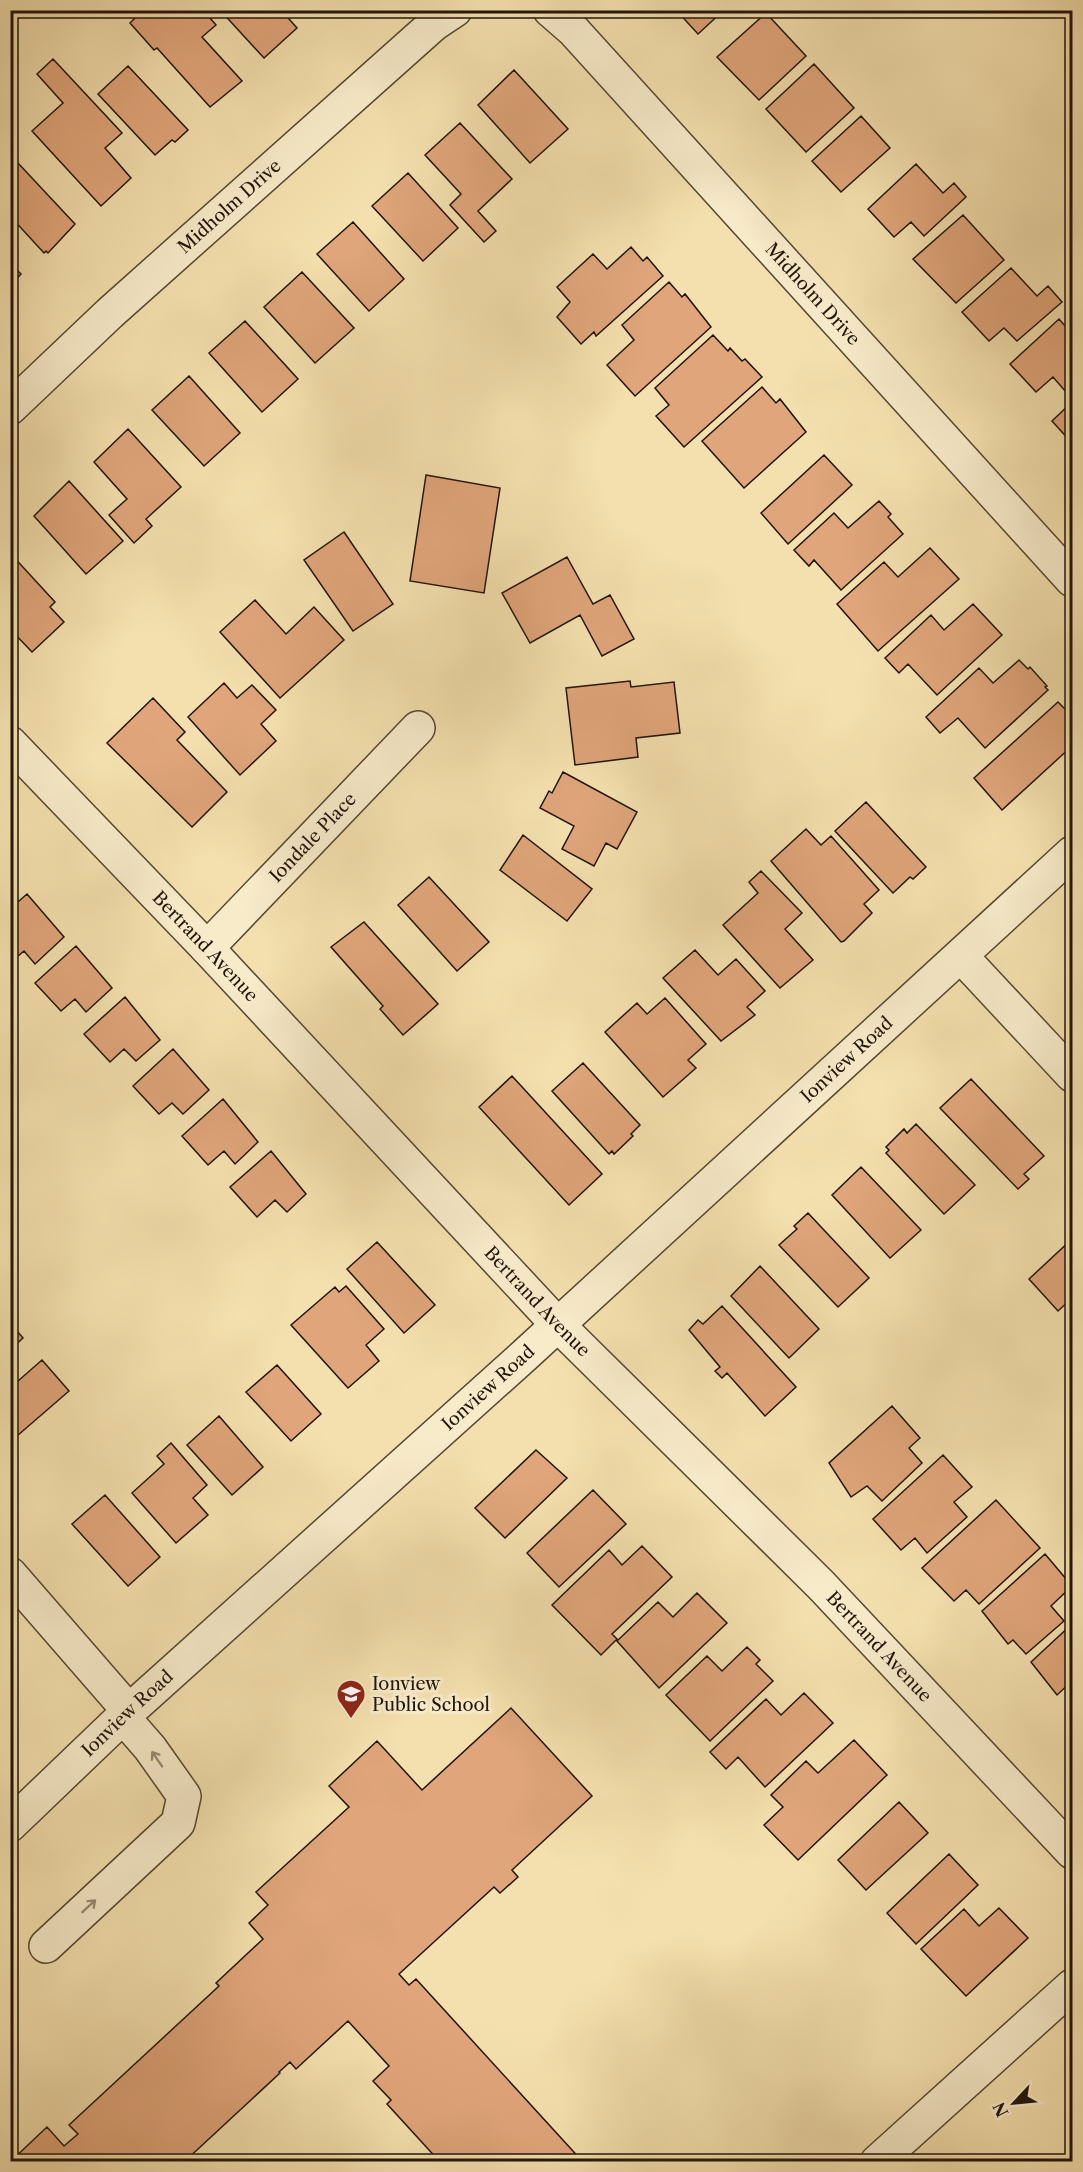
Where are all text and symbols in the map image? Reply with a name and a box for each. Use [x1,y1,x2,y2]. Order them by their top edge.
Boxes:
street label: Midholm Drive [173,155,286,258]
street label: Midholm Drive [760,238,865,350]
street label: Iondale Place [265,788,361,887]
street label: Bertrand Avenue [148,887,263,1006]
street label: Ionview Road [796,1012,897,1107]
street label: Bertrand Avenue [479,1242,595,1361]
street label: Ionview Road [437,1341,539,1435]
street label: Bertrand Avenue [822,1587,936,1707]
street label: Ionview Road [77,1666,178,1761]
place label: Ionview Public School [372,1673,490,1716]
school or university icon: Ionview Public School [335,1678,367,1720]
one-way arrow [151,1752,163,1768]
one-way arrow [81,1899,96,1913]
north arrow [984,2073,1044,2133]
text: N [988,2099,1013,2120]

